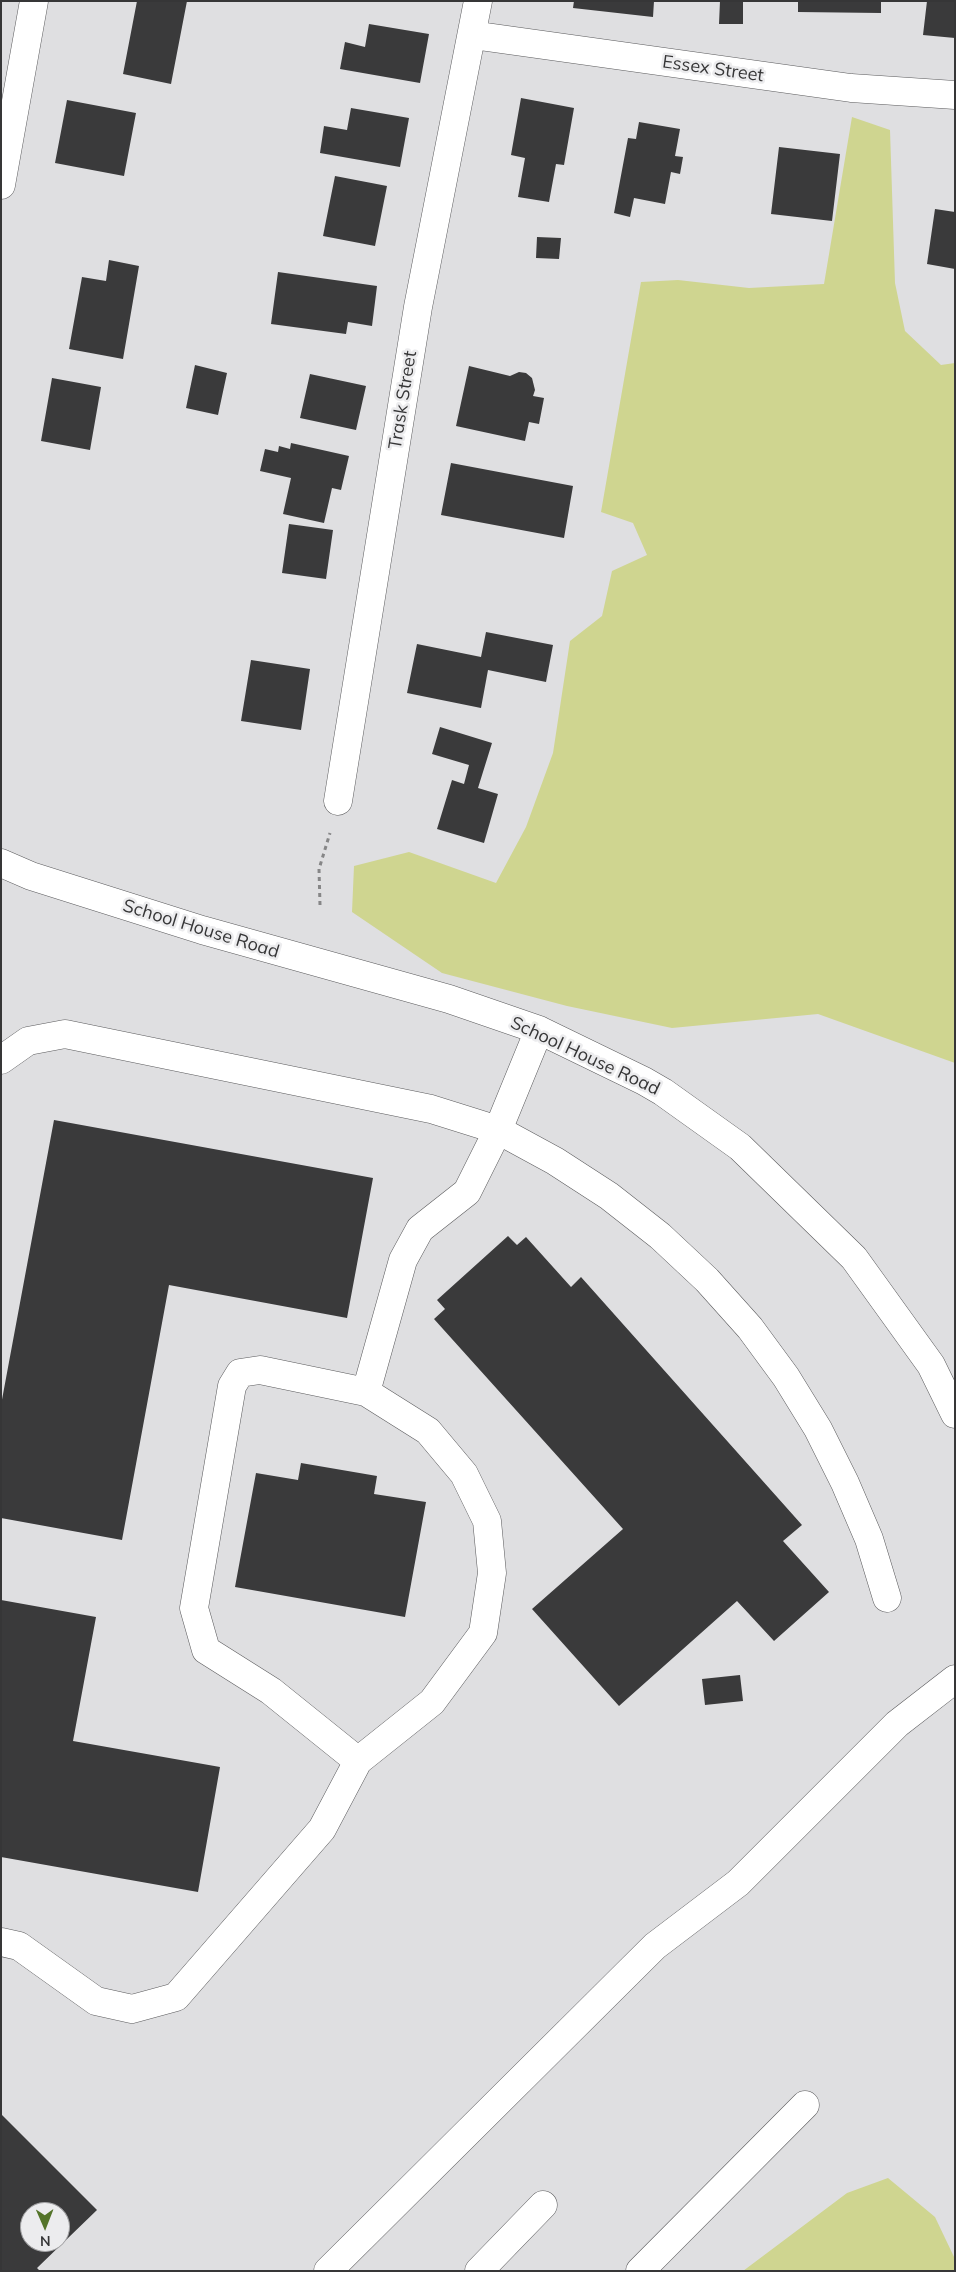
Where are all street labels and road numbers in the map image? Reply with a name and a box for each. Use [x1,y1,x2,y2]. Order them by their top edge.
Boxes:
street label: Essex Street [661,51,765,87]
street label: Trask Street [385,349,421,451]
street label: School House Road [120,895,282,963]
street label: School House Road [507,1012,663,1100]

